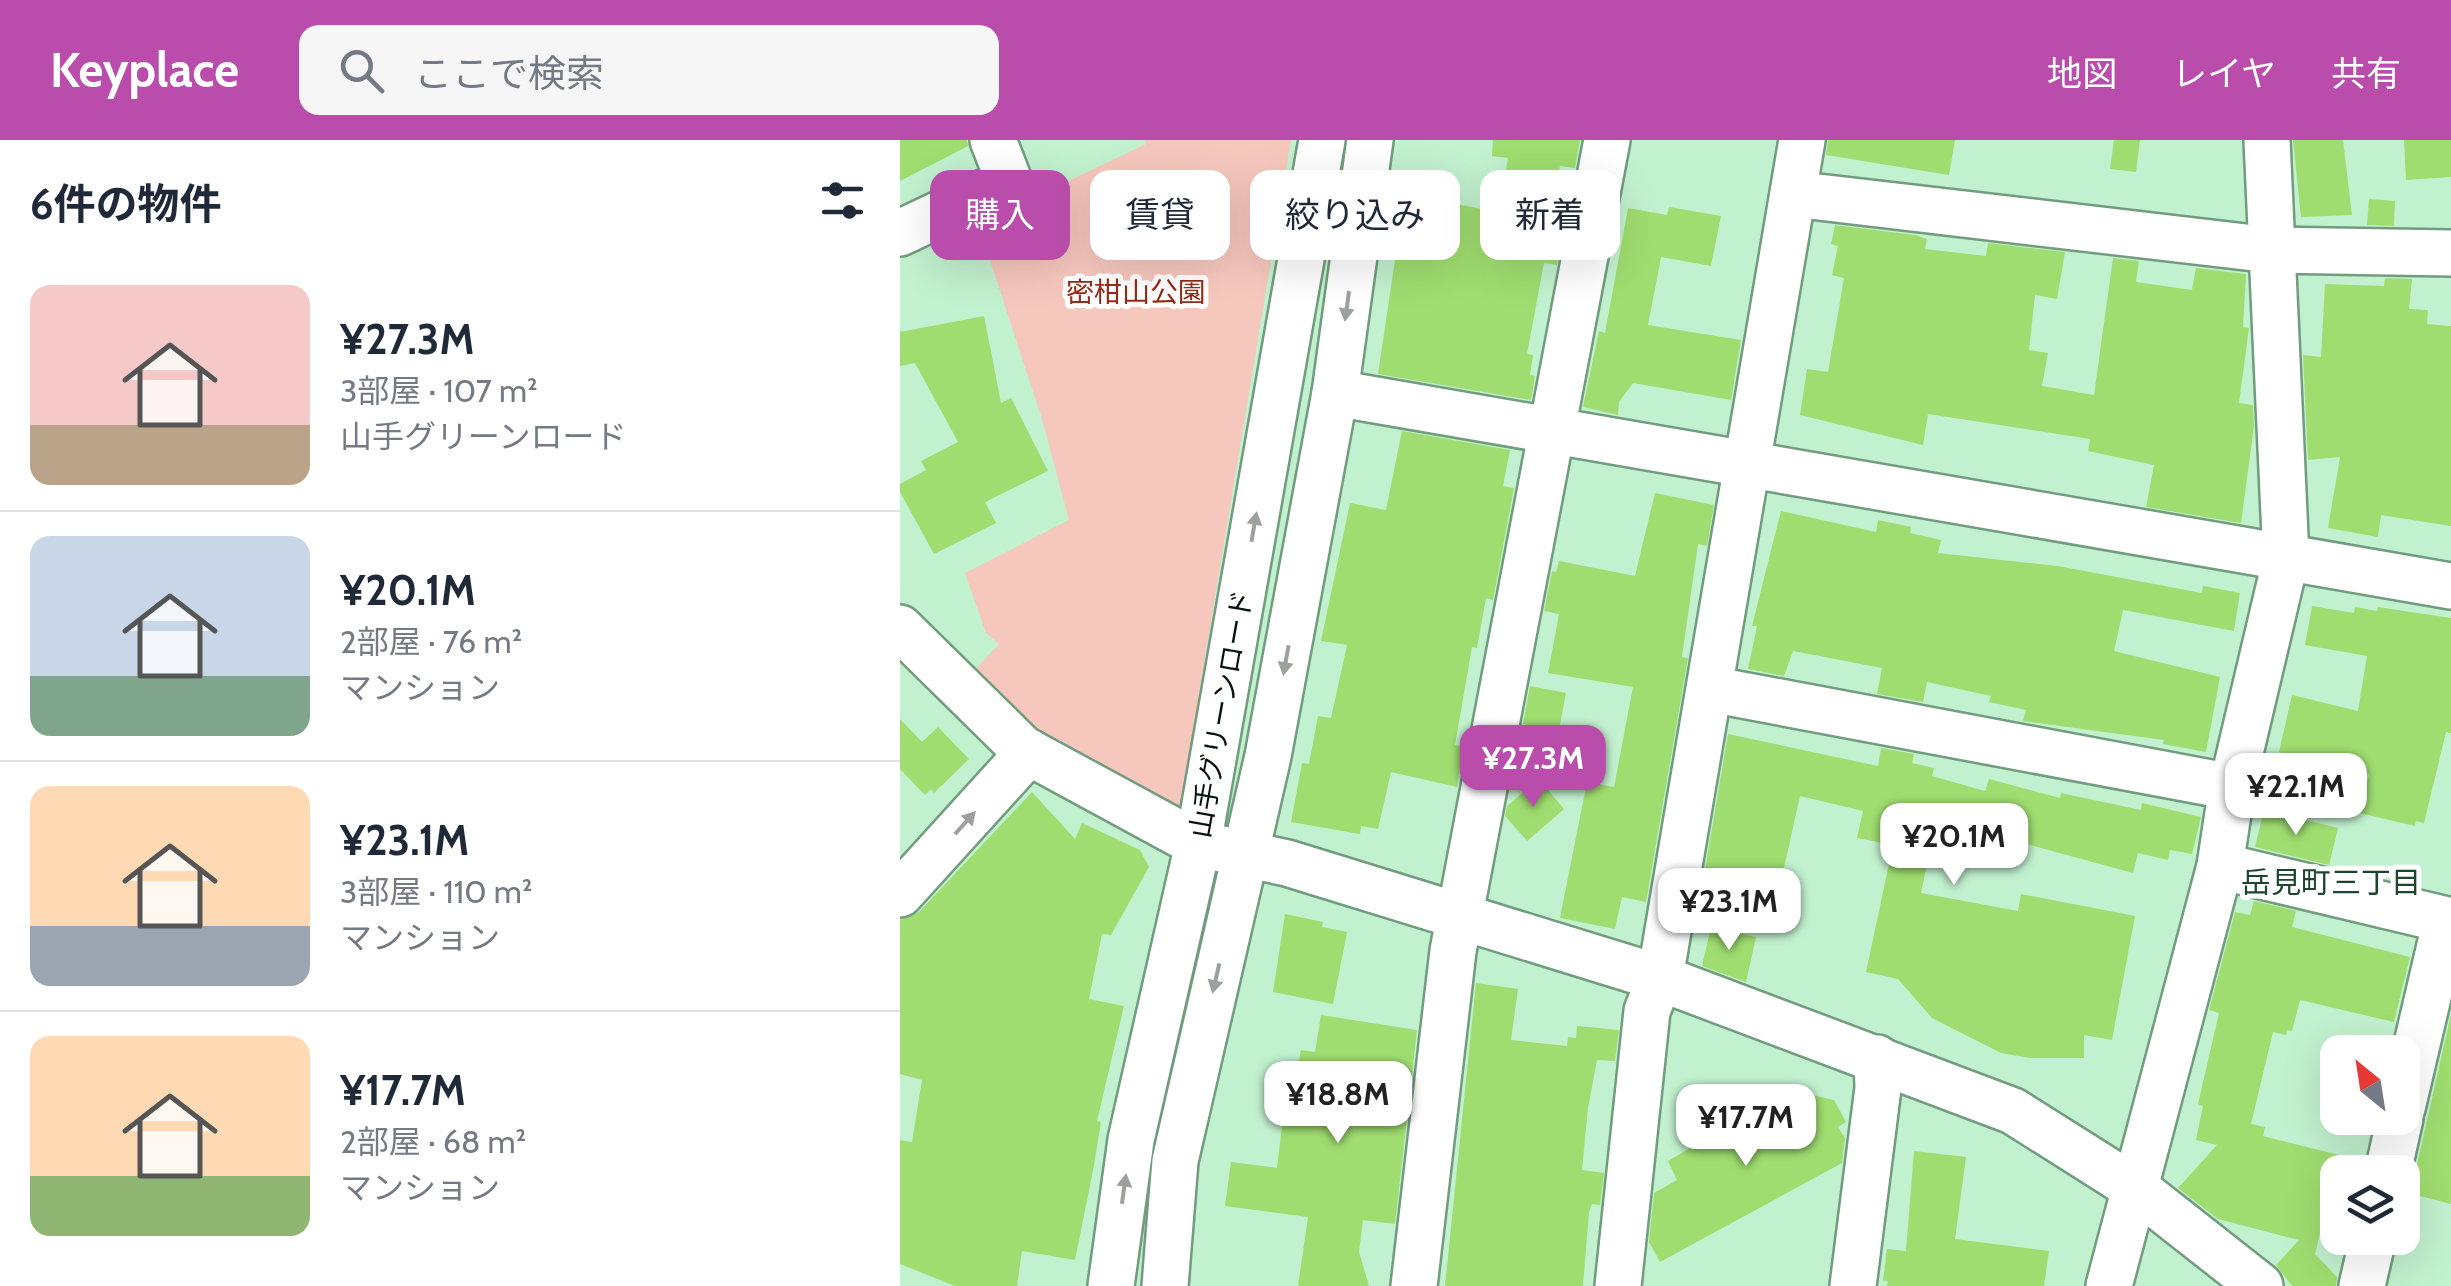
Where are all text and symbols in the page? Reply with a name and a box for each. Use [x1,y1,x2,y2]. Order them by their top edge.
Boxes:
search box [299,25,999,115]
text: Keyplace [50,41,239,99]
icon: search [334,43,389,98]
text: ここで検索 [414,50,604,97]
text: 地図 [2047,52,2117,95]
text: レイヤ [2172,52,2276,95]
text: 共有 [2331,52,2401,95]
chip: 購入 [930,170,1070,260]
chip: 賃貸 [1090,170,1230,260]
chip: 絞り込み [1250,170,1460,260]
chip: 新着 [1480,170,1620,260]
icon: filters [815,173,870,228]
text: 6件の物件 [30,178,222,230]
park label: 密柑山公園 [1066,275,1206,309]
one-way arrow [1339,291,1355,322]
text: ¥27.3M [340,313,474,365]
icon: home [110,325,230,445]
text: 3部屋 · 107 m² [340,371,538,410]
text: 山手グリーンロード [340,417,626,456]
one-way arrow [1247,511,1262,543]
text: ¥20.1M [340,564,476,616]
icon: home [110,576,230,696]
street label: 山手グリーンロード [1182,588,1260,840]
text: 2部屋 · 76 m² [340,622,522,661]
one-way arrow [1277,645,1293,676]
text: マンション [340,668,500,707]
pin: ¥27.3M [1452,725,1614,810]
text: ¥27.3M [1482,738,1584,777]
pin: ¥22.1M [2215,753,2377,838]
text: ¥22.1M [2247,766,2345,805]
pin: ¥20.1M [1873,803,2035,888]
one-way arrow [953,811,975,836]
text: ¥23.1M [340,814,469,866]
text: ¥20.1M [1902,816,2006,855]
icon: home [110,826,230,946]
district label: 岳見町三丁目 [2241,864,2421,901]
pin: ¥23.1M [1648,868,1810,953]
text: 3部屋 · 110 m² [340,872,532,911]
text: ¥23.1M [1680,881,1778,920]
text: マンション [340,918,500,957]
one-way arrow [1207,963,1223,994]
north arrow [2320,1035,2420,1135]
map controls [2320,1035,2420,1255]
pin: ¥18.8M [1257,1061,1419,1146]
text: ¥17.7M [340,1064,466,1116]
text: ¥18.8M [1286,1074,1390,1113]
icon: home [110,1076,230,1196]
pin: ¥17.7M [1665,1084,1827,1169]
text: ¥17.7M [1698,1097,1794,1136]
text: 2部屋 · 68 m² [340,1122,526,1161]
button: layers [2320,1155,2420,1255]
text: マンション [340,1168,500,1207]
one-way arrow [1117,1173,1133,1205]

